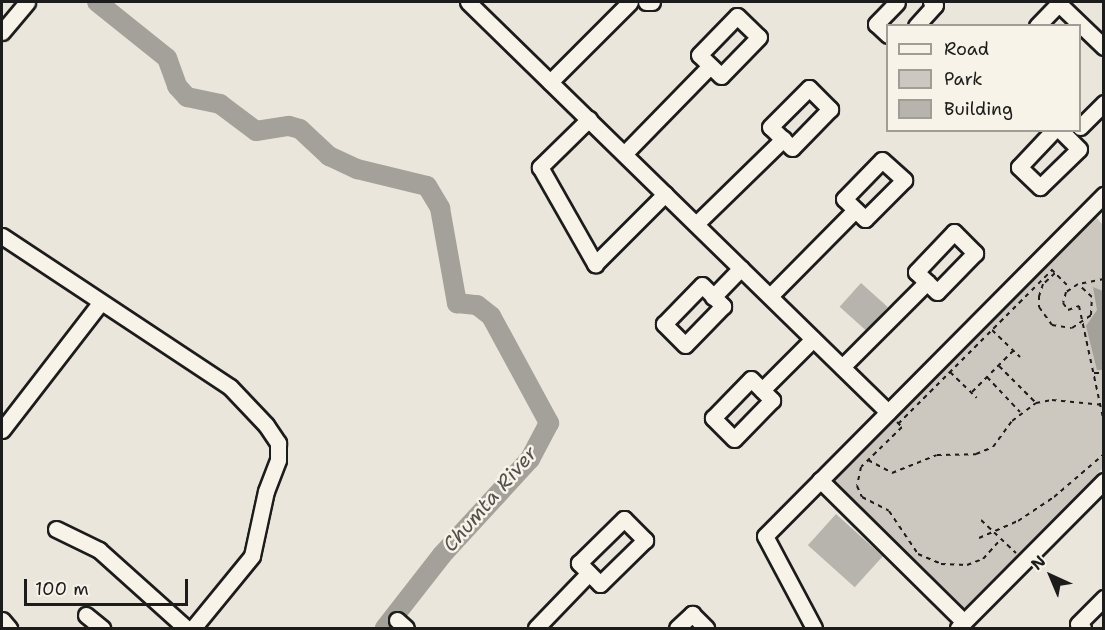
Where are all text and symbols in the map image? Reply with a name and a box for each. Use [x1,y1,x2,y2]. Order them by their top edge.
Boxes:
legend [886,24,1081,132]
text: Road [944,37,989,61]
text: Park [944,67,983,91]
text: Building [944,97,1013,121]
water label: Chumta River [438,441,542,557]
north arrow [1021,546,1081,606]
text: N [1026,551,1050,575]
scale bar [27,567,190,605]
text: 100 m [35,577,89,601]

